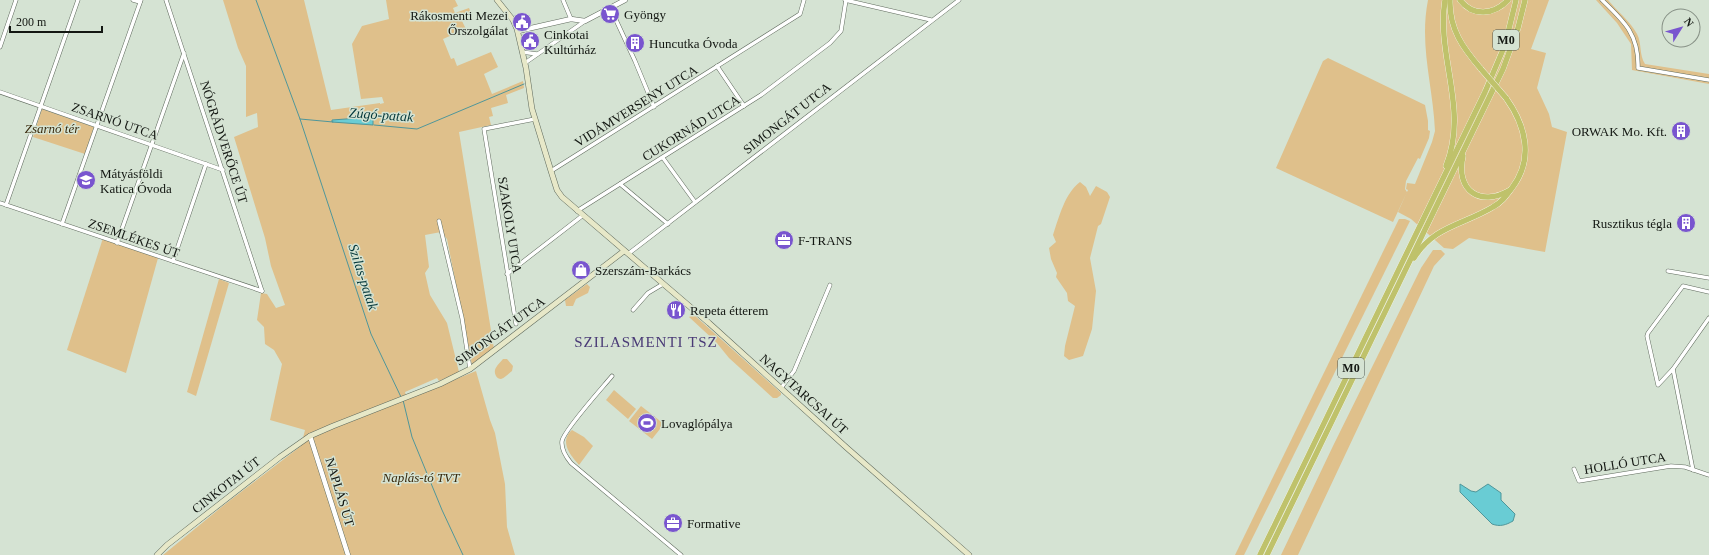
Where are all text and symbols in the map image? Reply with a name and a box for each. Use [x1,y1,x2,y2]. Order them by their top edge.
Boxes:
supermarket icon: Gyöngy [599,3,621,25]
place label: Gyöngy [624,7,666,22]
scale bar [10,8,102,34]
place label: Rákosmenti Mezei Őrszolgálat [410,8,508,38]
north arrow [1661,8,1701,48]
public building icon: Rákosmenti Mezei Őrszolgálat [511,11,533,33]
text: 200 m [16,15,47,29]
text: N [1682,15,1696,29]
place label: Cinkotai Kultúrház [544,27,596,57]
public building icon: Cinkotai Kultúrház [519,30,541,52]
road number: M0 [1493,30,1519,50]
building icon: Huncutka Óvoda [624,32,646,54]
place label: Huncutka Óvoda [649,36,738,51]
street label: VIDÁMVERSENY UTCA [572,62,701,150]
street label: NÓGRÁDVERŐCE ÚT [197,79,251,205]
street label: SIMONGÁT UTCA [740,79,834,157]
street label: CUKORNÁD UTCA [639,92,743,164]
street label: ZSARNÓ UTCA [70,99,161,143]
water label: Zúgó-patak [348,105,414,125]
building icon: ORWAK Mo. Kft. [1670,120,1692,142]
park label: Zsarnó tér [25,121,80,136]
place label: ORWAK Mo. Kft. [1572,124,1667,139]
place label: Mátyásföldi Katica Óvoda [100,166,172,196]
school or university icon: Mátyásföldi Katica Óvoda [75,169,97,191]
street label: SZAKOLY UTCA [495,176,525,275]
building icon: Rusztikus tégla [1675,212,1697,234]
street label: ZSEMLÉKES ÚT [86,215,182,261]
place label: Rusztikus tégla [1592,216,1672,231]
office icon: F-TRANS [773,229,795,251]
place label: F-TRANS [798,233,852,248]
water label: Szilas-patak [345,242,381,313]
shop icon: Szerszám-Barkács [570,259,592,281]
place label: Szerszám-Barkács [595,263,691,278]
street label: SIMONGÁT UTCA [452,293,548,369]
restaurant icon: Repeta étterem [665,299,687,321]
place label: Repeta étterem [690,303,768,318]
district label: SZILASMENTI TSZ [574,334,718,350]
street label: NAGYTARCSAI ÚT [757,351,851,437]
road number: M0 [1338,358,1364,378]
sports icon: Lovaglópálya [636,412,658,434]
place label: Lovaglópálya [661,416,733,431]
street label: HOLLÓ UTCA [1583,449,1668,477]
street label: CINKOTAI ÚT [189,454,263,516]
street label: NAPLÁS ÚT [322,456,358,528]
park label: Naplás-tó TVT [382,470,460,485]
office icon: Formative [662,512,684,534]
place label: Formative [687,516,741,531]

